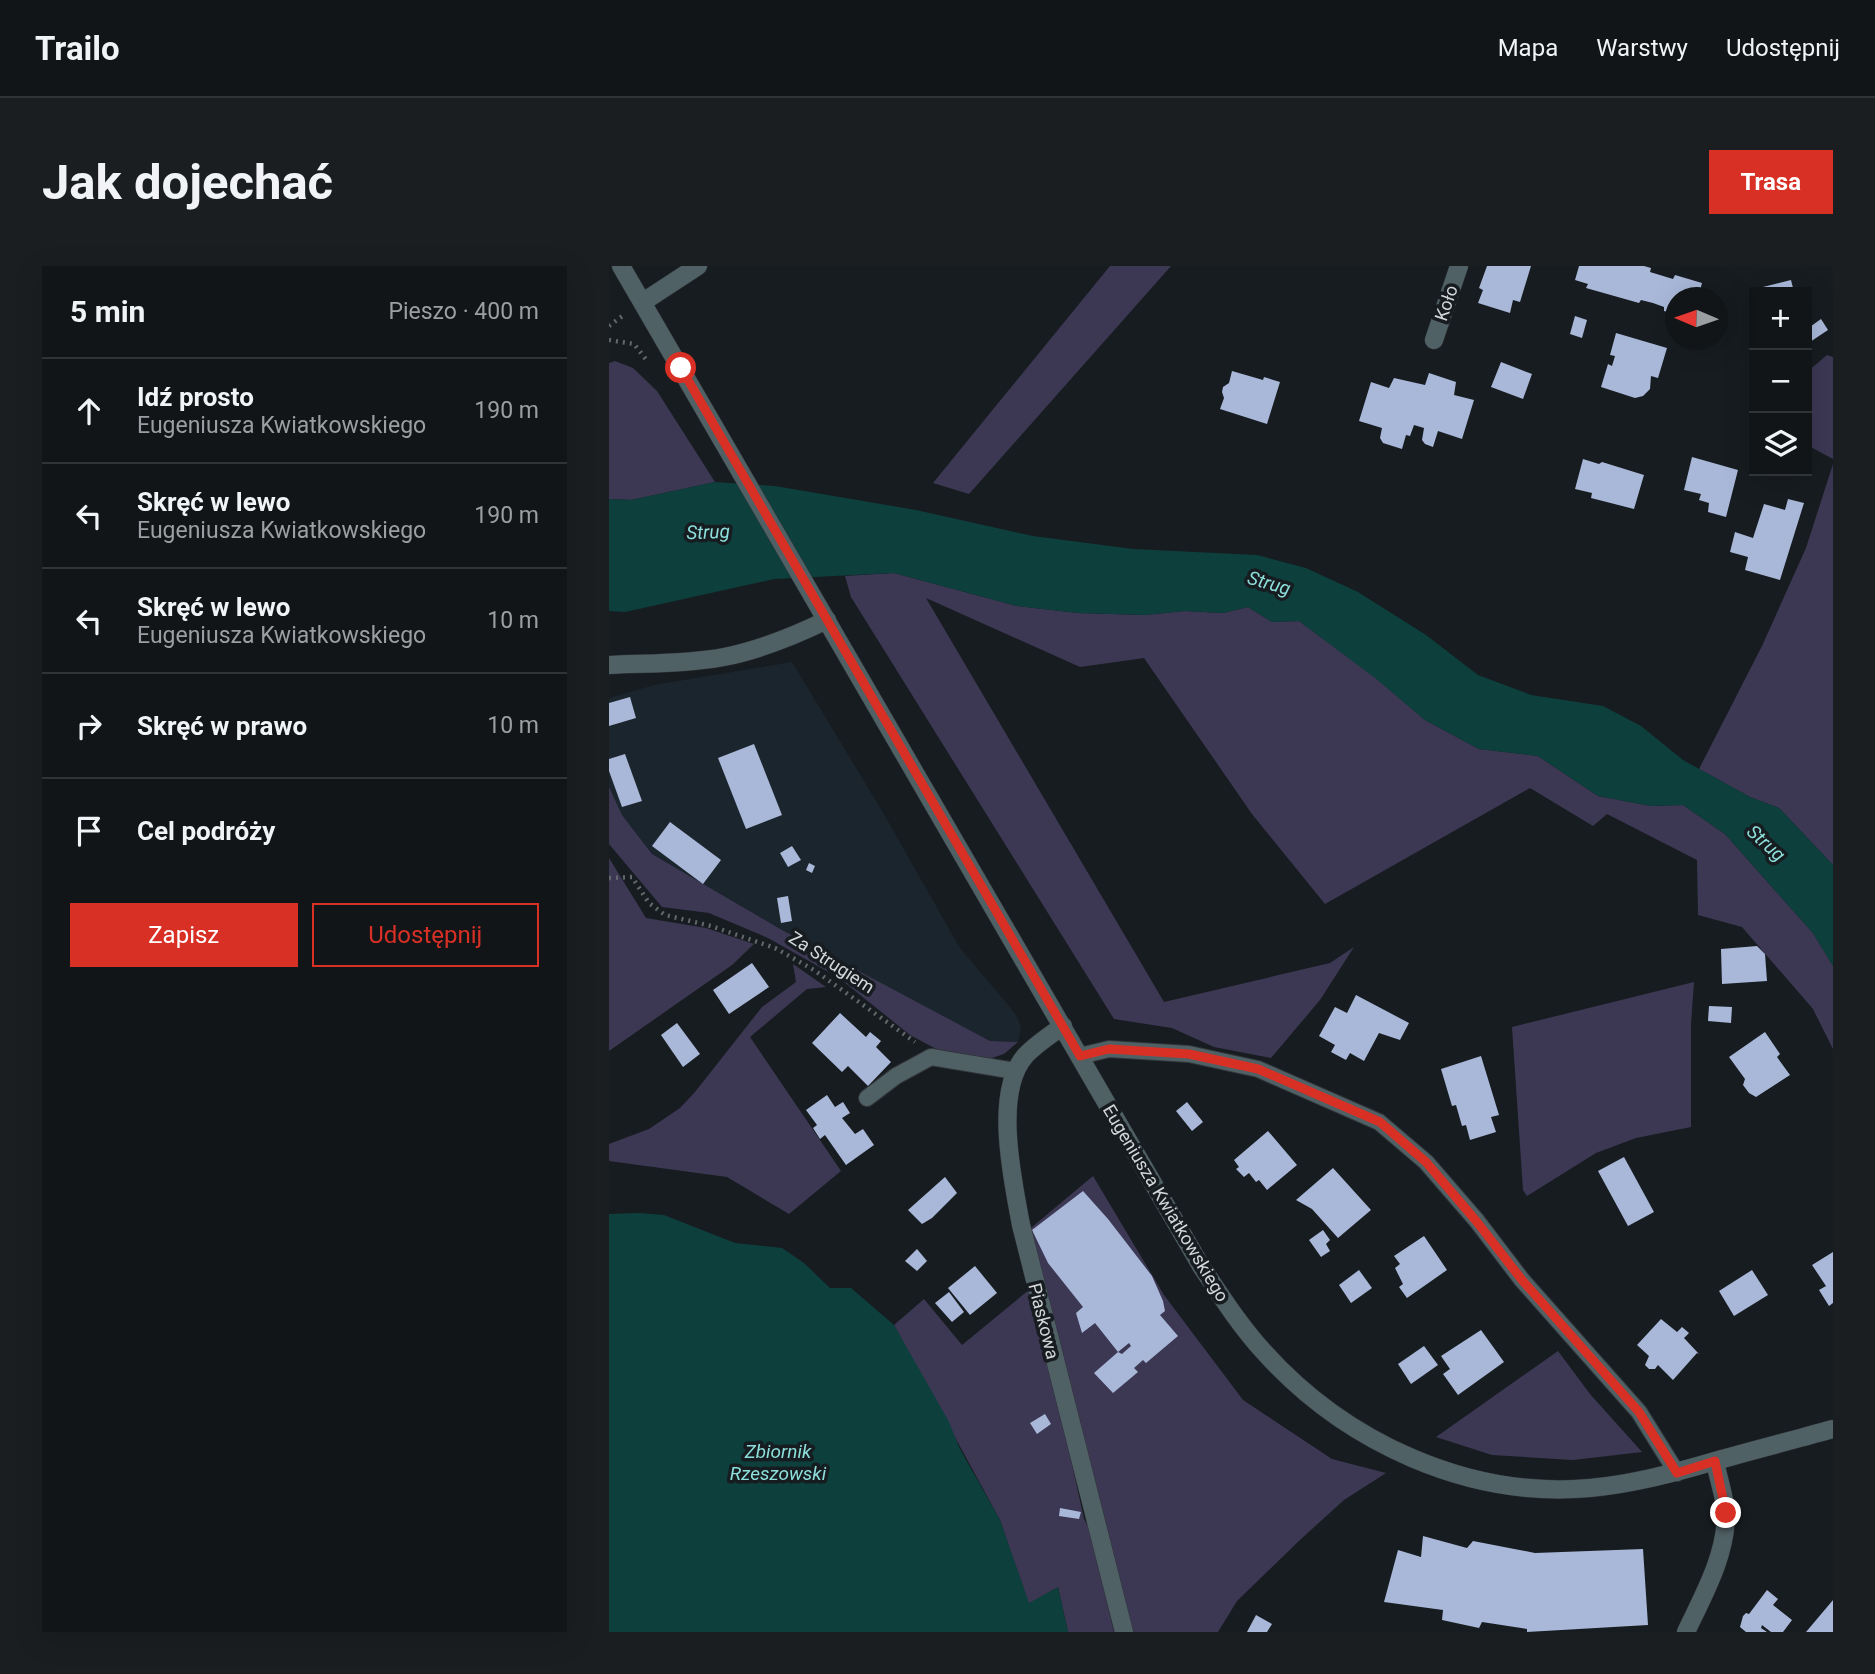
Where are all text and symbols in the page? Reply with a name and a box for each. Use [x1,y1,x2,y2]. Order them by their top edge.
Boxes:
text: Trailo [35,29,120,68]
text: Mapa [1498,34,1558,62]
text: Warstwy [1596,34,1688,62]
text: Udostępnij [1726,34,1840,62]
button: Trasa [1709,150,1833,214]
text: Jak dojechać [42,154,333,211]
street label: Koło [1430,282,1462,324]
north arrow [1665,287,1728,350]
map controls [1749,287,1812,476]
button: + [1749,287,1812,350]
text: 5 min [70,294,145,329]
text: Pieszo · 400 m [388,298,539,325]
button: − [1749,350,1812,413]
route start [665,352,696,383]
text: Idź prosto [137,382,254,412]
icon: ahead [70,392,108,430]
text: 190 m [474,397,539,424]
text: Eugeniusza Kwiatkowskiego [137,412,426,439]
button: layers [1749,413,1812,476]
text: Skręć w lewo [137,487,290,517]
icon: left [70,497,108,535]
text: 190 m [474,502,539,529]
text: Eugeniusza Kwiatkowskiego [137,517,426,544]
water label: Strug [686,520,730,544]
water label: Strug [1245,566,1293,600]
text: Skręć w lewo [137,592,290,622]
icon: left [70,602,108,640]
text: 10 m [487,607,539,634]
text: Eugeniusza Kwiatkowskiego [137,622,426,649]
icon: right [70,707,108,745]
text: Skręć w prawo [137,711,307,741]
text: 10 m [487,712,539,739]
icon: arrive [70,812,108,850]
text: Cel podróży [137,816,275,846]
water label: Strug [1742,820,1790,866]
button: Zapisz [70,903,298,967]
button: Udostępnij [312,903,539,967]
street label: Za Strugiem [785,927,879,997]
street label: Eugeniusza Kwiatkowskiego [1099,1101,1233,1305]
street label: Piaskowa [1024,1281,1064,1361]
water label: Zbiornik Rzeszowski [730,1440,827,1485]
route end [1710,1497,1741,1528]

